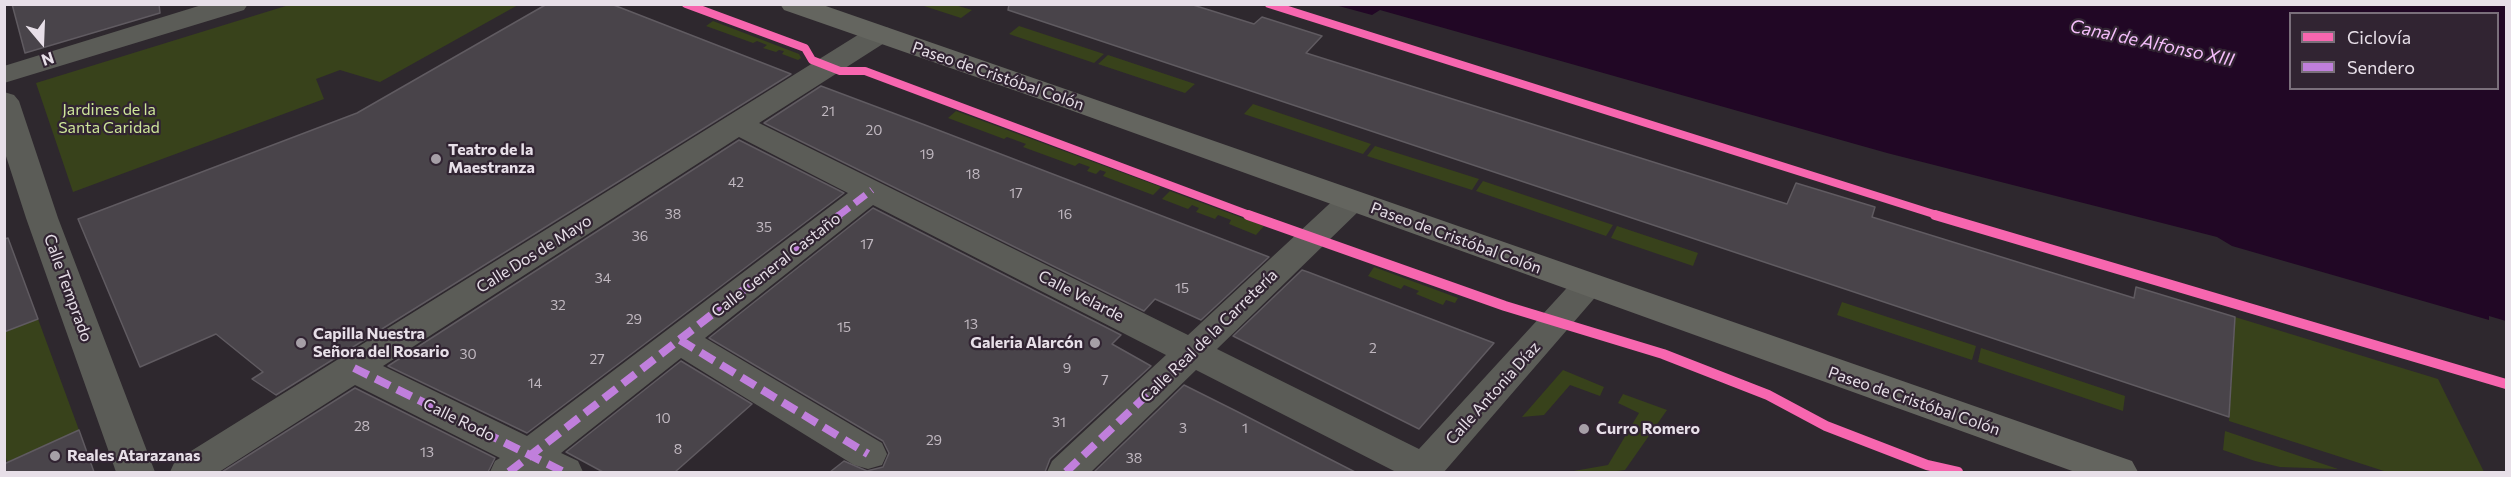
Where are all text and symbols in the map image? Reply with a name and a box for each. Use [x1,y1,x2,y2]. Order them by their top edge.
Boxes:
north arrow [12,12,72,72]
legend [2289,12,2499,90]
water label: Canal de Alfonso XIII [2068,15,2236,71]
text: Ciclovía [2347,26,2411,48]
street label: Paseo de Cristóbal Colón [910,38,1086,114]
text: N [39,49,57,70]
text: Sendero [2347,56,2415,78]
park label: Jardines de la Santa Caridad [58,100,160,138]
house number: 21 [821,103,835,119]
house number: 20 [866,122,882,138]
place label: Teatro de la Maestranza [448,140,535,178]
house number: 19 [920,146,934,162]
marker: Teatro de la Maestranza [429,152,443,166]
house number: 18 [966,166,980,182]
house number: 42 [728,174,744,190]
house number: 17 [1009,185,1023,201]
street label: Paseo de Cristóbal Colón [1368,198,1544,278]
house number: 38 [665,206,681,222]
house number: 16 [1058,206,1072,222]
street label: Calle General Castaño [708,209,844,321]
street label: Calle Dos de Mayo [473,211,595,297]
house number: 35 [756,219,772,235]
house number: 36 [632,228,648,244]
street label: Calle Temprado [40,232,96,344]
house number: 17 [860,236,874,252]
street label: Calle Real de la Carretería [1136,265,1282,407]
street label: Calle Velarde [1035,266,1127,326]
house number: 34 [595,270,611,286]
house number: 15 [1175,280,1189,296]
house number: 32 [550,297,566,313]
house number: 29 [626,311,642,327]
house number: 13 [964,316,978,332]
house number: 15 [837,319,851,335]
place label: Capilla Nuestra Señora del Rosario [313,324,449,362]
place label: Galeria Alarcón [970,333,1083,353]
marker: Capilla Nuestra Señora del Rosario [294,336,308,350]
marker: Galeria Alarcón [1088,336,1102,350]
street label: Calle Antonia Díaz [1442,337,1544,449]
house number: 2 [1369,340,1377,356]
house number: 30 [459,346,477,362]
house number: 27 [589,351,605,367]
house number: 9 [1063,360,1071,376]
street label: Paseo de Cristóbal Colón [1826,363,2002,439]
house number: 7 [1101,372,1109,388]
house number: 14 [528,375,542,391]
street label: Calle Rodo [420,394,498,446]
house number: 10 [655,410,671,426]
house number: 31 [1052,414,1066,430]
house number: 28 [354,418,370,434]
place label: Curro Romero [1596,419,1700,439]
house number: 3 [1179,420,1187,436]
house number: 1 [1242,420,1248,436]
marker: Curro Romero [1577,422,1591,436]
house number: 29 [926,432,942,448]
house number: 8 [674,441,682,457]
house number: 13 [420,444,434,460]
place label: Reales Atarazanas [67,446,200,466]
marker: Reales Atarazanas [48,449,62,463]
house number: 38 [1126,450,1142,466]

